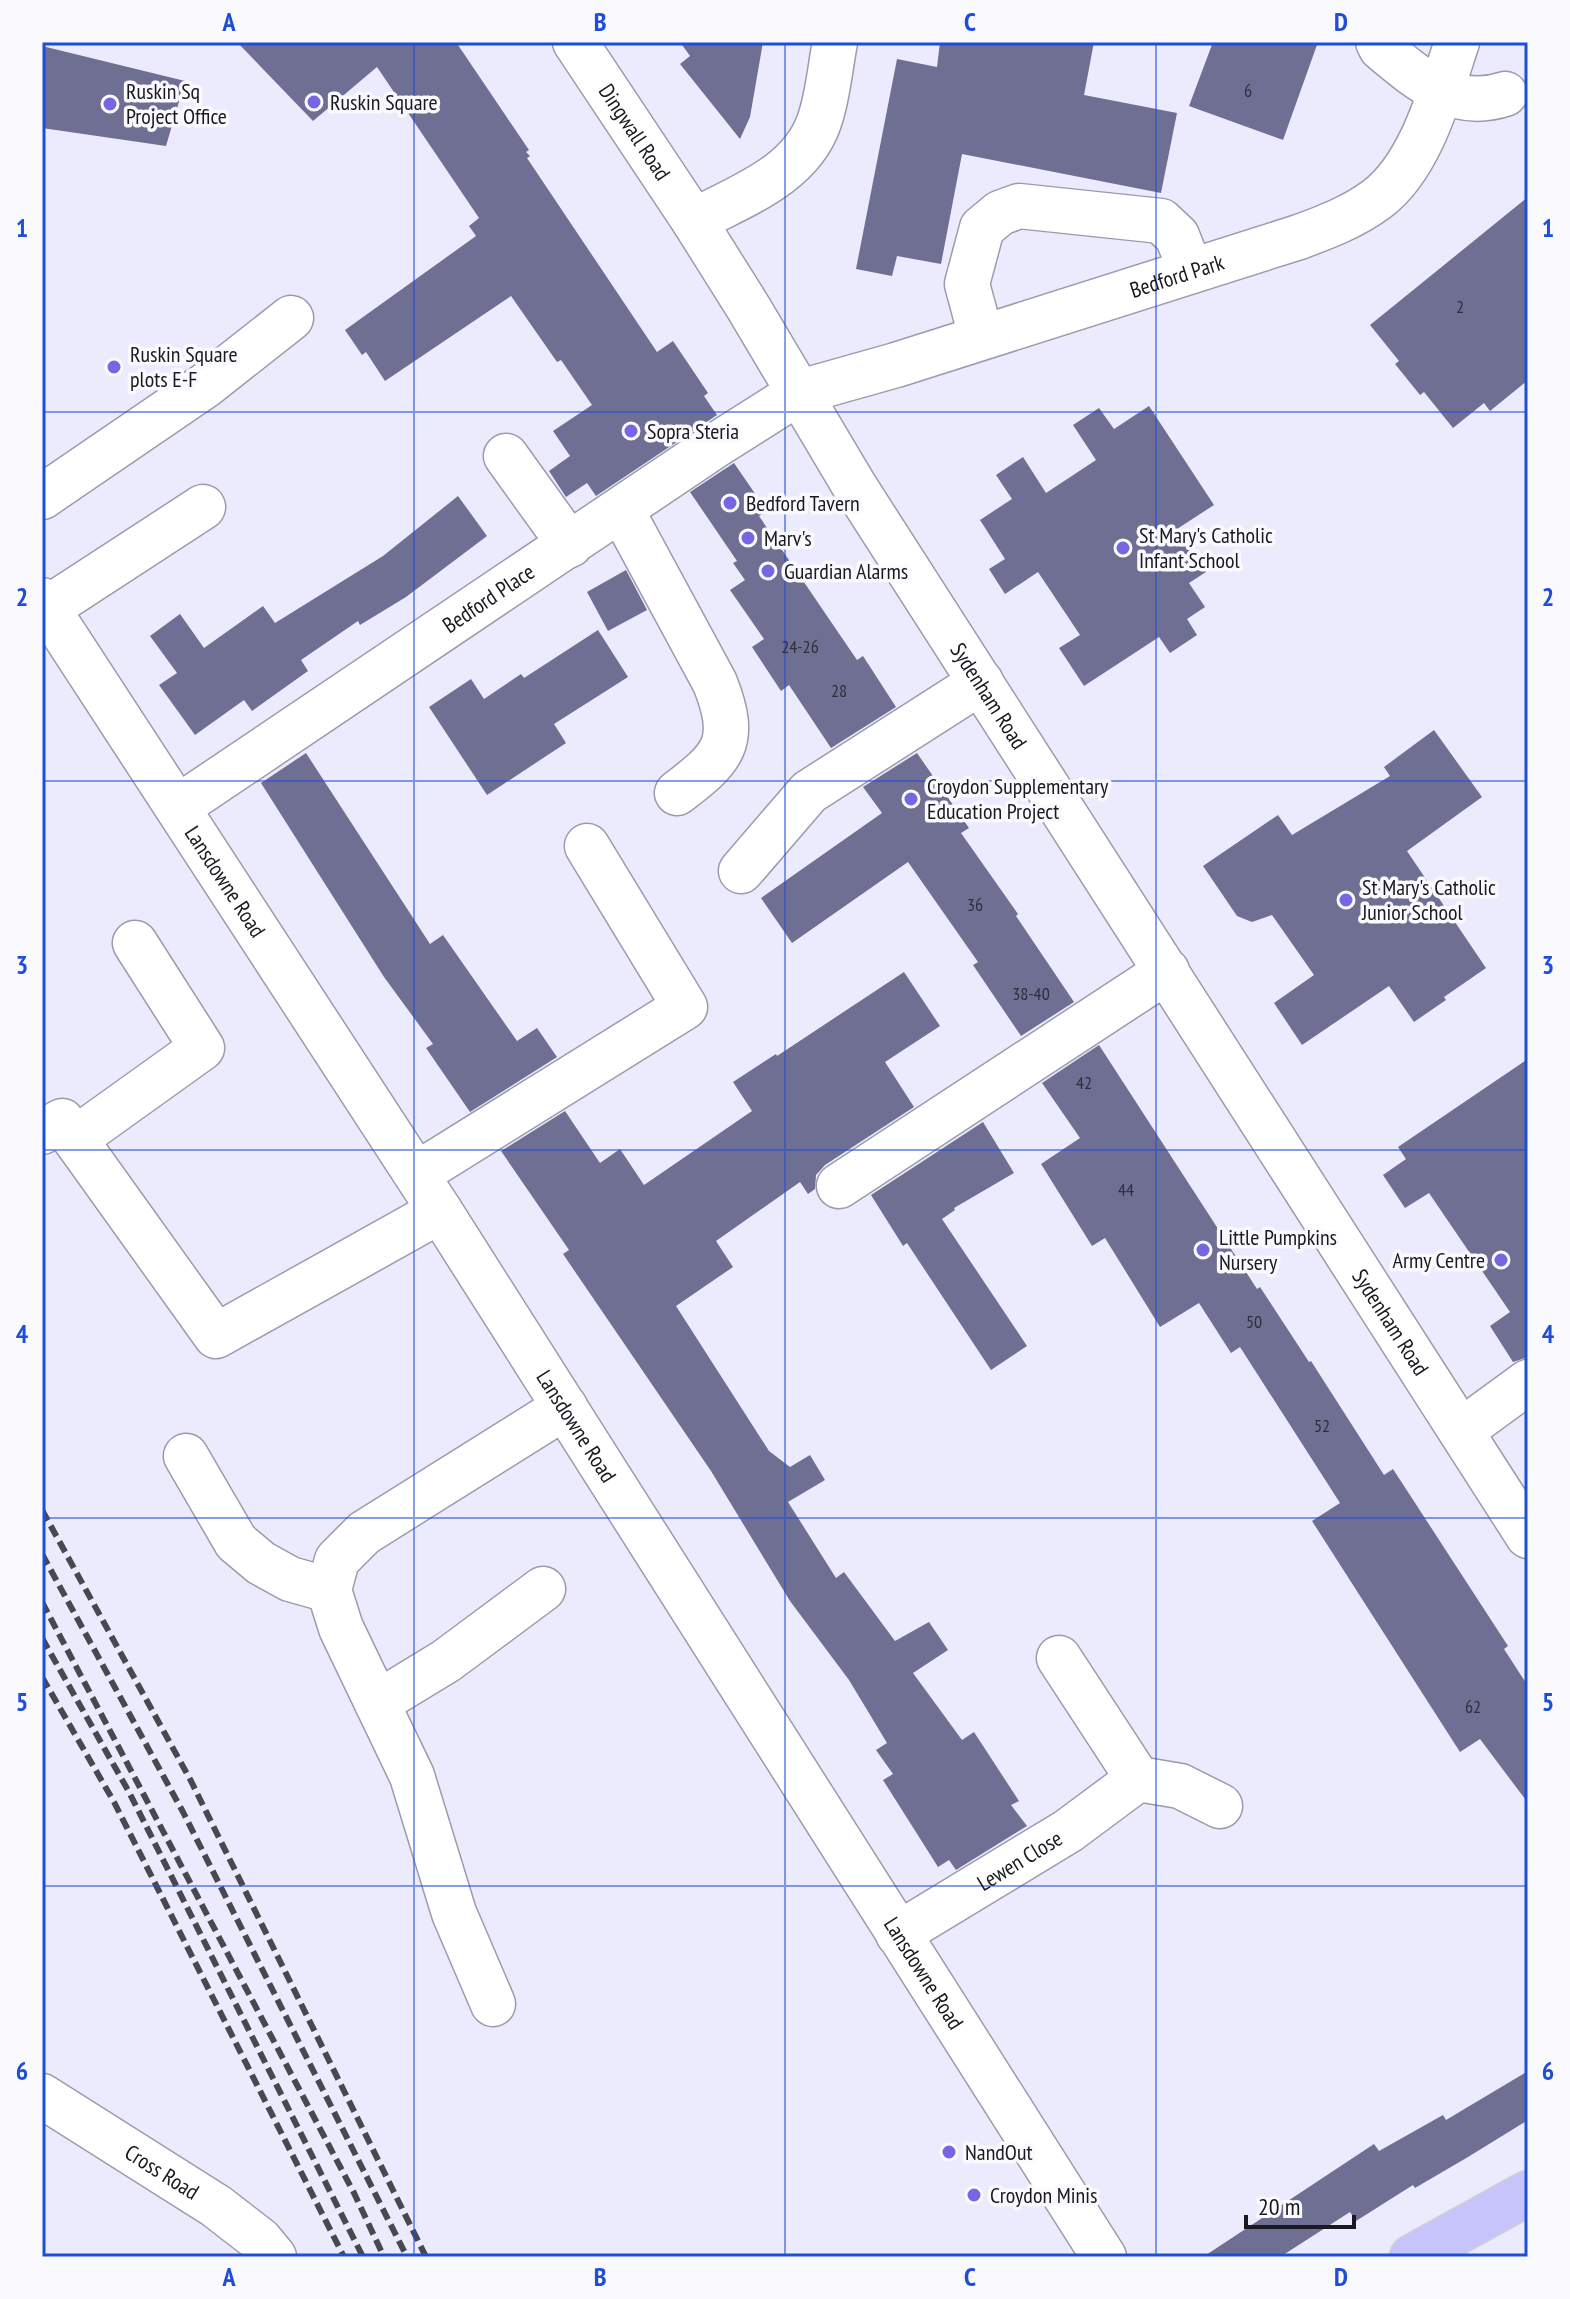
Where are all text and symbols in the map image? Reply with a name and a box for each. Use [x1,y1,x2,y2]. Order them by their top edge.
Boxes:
text: A [221,5,236,38]
text: B [594,5,607,38]
text: C [964,5,976,38]
text: D [1334,5,1348,38]
place label: Ruskin Sq Project Office [126,77,227,130]
street label: Dingwall Road [593,78,677,185]
house number: 6 [1244,79,1252,102]
place label: Ruskin Square [330,88,438,116]
marker: Ruskin Square [305,93,323,111]
marker: Ruskin Sq Project Office [101,95,119,113]
text: 1 [16,211,28,244]
text: 1 [1542,211,1554,244]
street label: Bedford Park [1126,248,1228,304]
house number: 2 [1456,295,1464,318]
place label: Ruskin Square plots E-F [130,340,238,393]
marker: Ruskin Square plots E-F [105,358,123,376]
place label: Sopra Steria [647,417,739,445]
marker: Sopra Steria [622,422,640,440]
place label: Bedford Tavern [746,489,860,517]
marker: Bedford Tavern [721,494,739,512]
place label: St Mary's Catholic Infant School [1139,521,1273,574]
place label: Marv's [764,524,812,552]
marker: Marv's [739,529,757,547]
marker: St Mary's Catholic Infant School [1114,539,1132,557]
street label: Bedford Place [437,557,540,639]
place label: Guardian Alarms [784,557,908,585]
marker: Guardian Alarms [759,562,777,580]
text: 2 [16,580,28,613]
text: 2 [1542,580,1554,613]
house number: 24-26 [781,635,819,658]
street label: Sydenham Road [945,637,1033,754]
house number: 28 [831,679,847,702]
place label: Croydon Supplementary Education Project [927,772,1109,825]
marker: Croydon Supplementary Education Project [902,790,920,808]
street label: Lansdowne Road [179,820,272,943]
place label: St Mary's Catholic Junior School [1361,873,1496,926]
marker: St Mary's Catholic Junior School [1337,891,1355,909]
house number: 36 [967,893,983,916]
text: 3 [16,948,28,981]
text: 3 [1542,948,1554,981]
house number: 38-40 [1012,982,1050,1005]
house number: 42 [1076,1071,1092,1094]
house number: 44 [1118,1178,1134,1201]
place label: Little Pumpkins Nursery [1219,1223,1337,1276]
marker: Little Pumpkins Nursery [1194,1241,1212,1259]
place label: Army Centre [1393,1246,1485,1274]
marker: Army Centre [1492,1251,1510,1269]
street label: Sydenham Road [1346,1264,1435,1381]
house number: 50 [1246,1310,1262,1333]
text: 4 [16,1317,29,1350]
text: 4 [1542,1317,1555,1350]
street label: Lansdowne Road [531,1365,623,1487]
house number: 52 [1314,1414,1330,1437]
text: 5 [16,1685,28,1718]
text: 5 [1542,1685,1554,1718]
house number: 62 [1465,1695,1481,1718]
street label: Lewen Close [972,1824,1067,1897]
street label: Lansdowne Road [878,1912,970,2035]
text: 6 [16,2054,28,2087]
text: 6 [1542,2054,1554,2087]
street label: Cross Road [120,2138,204,2206]
place label: NandOut [965,2138,1033,2166]
marker: NandOut [940,2143,958,2161]
scale bar [1246,2179,1354,2229]
place label: Croydon Minis [990,2181,1097,2209]
marker: Croydon Minis [965,2186,983,2204]
text: 20 m [1258,2191,1300,2222]
text: A [221,2260,236,2293]
text: B [594,2260,607,2293]
text: C [964,2260,976,2293]
text: D [1334,2260,1348,2293]

